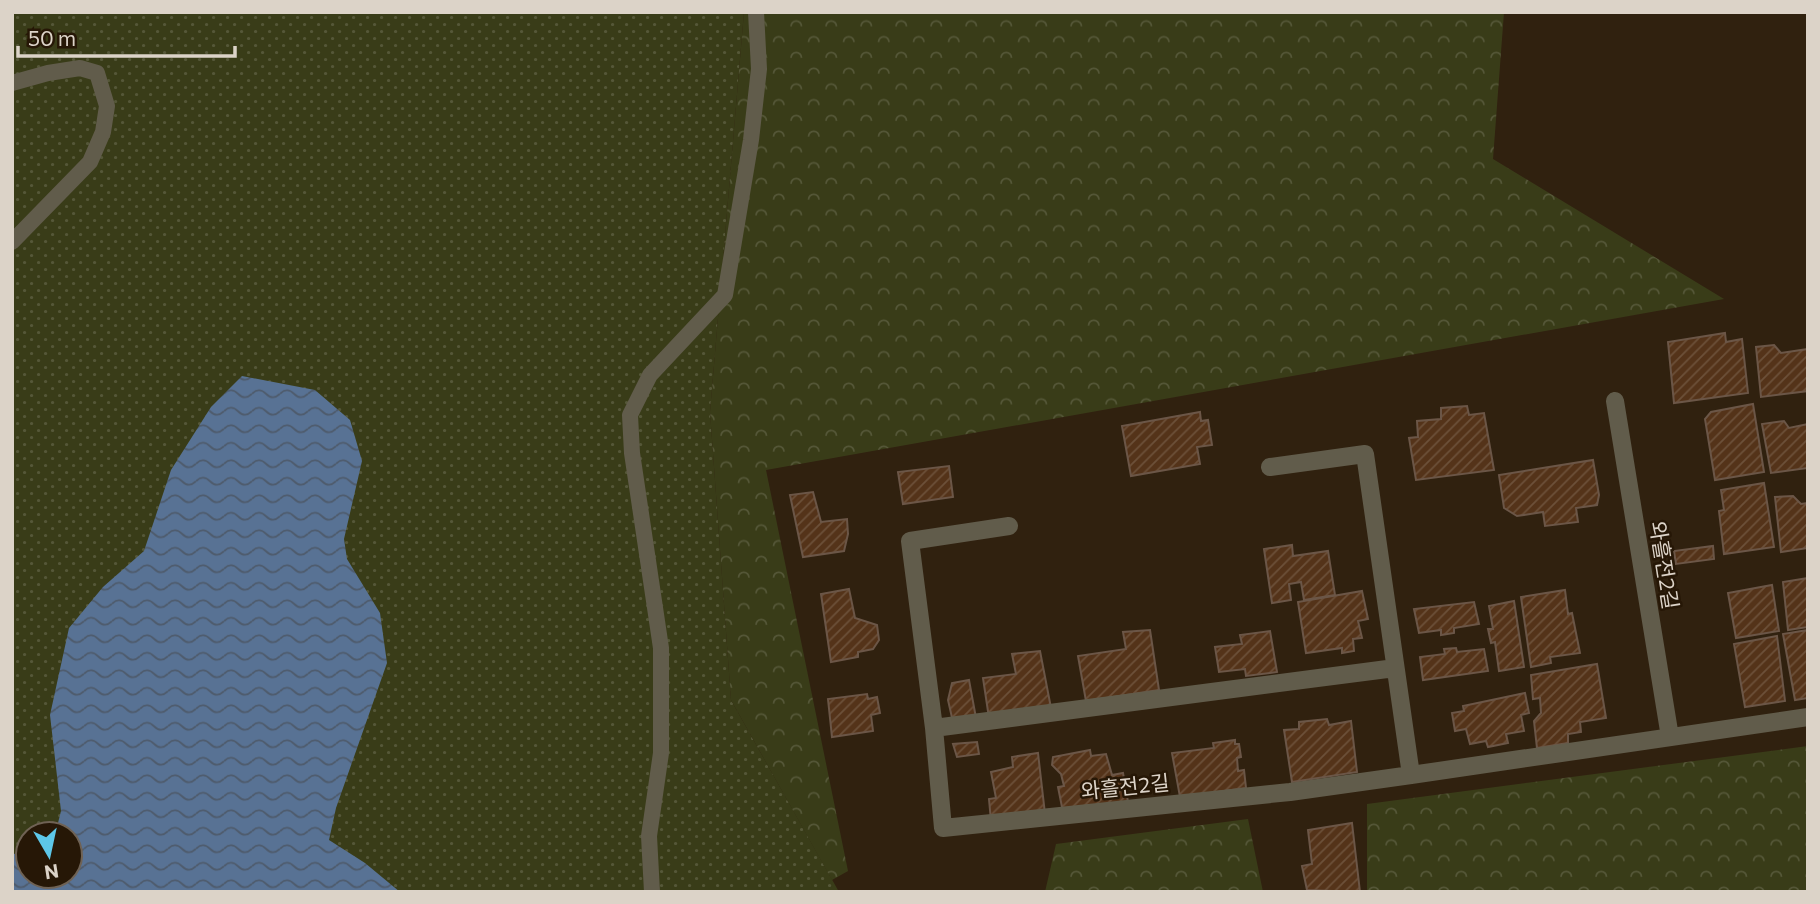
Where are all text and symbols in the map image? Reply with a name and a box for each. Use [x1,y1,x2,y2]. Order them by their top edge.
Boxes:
scale bar [18,14,234,58]
text: 50 m [28,25,76,50]
street label: 와흘전2길 [1646,519,1684,611]
street label: 와흘전2길 [1079,769,1171,803]
north arrow [14,820,84,890]
text: N [43,860,61,885]

